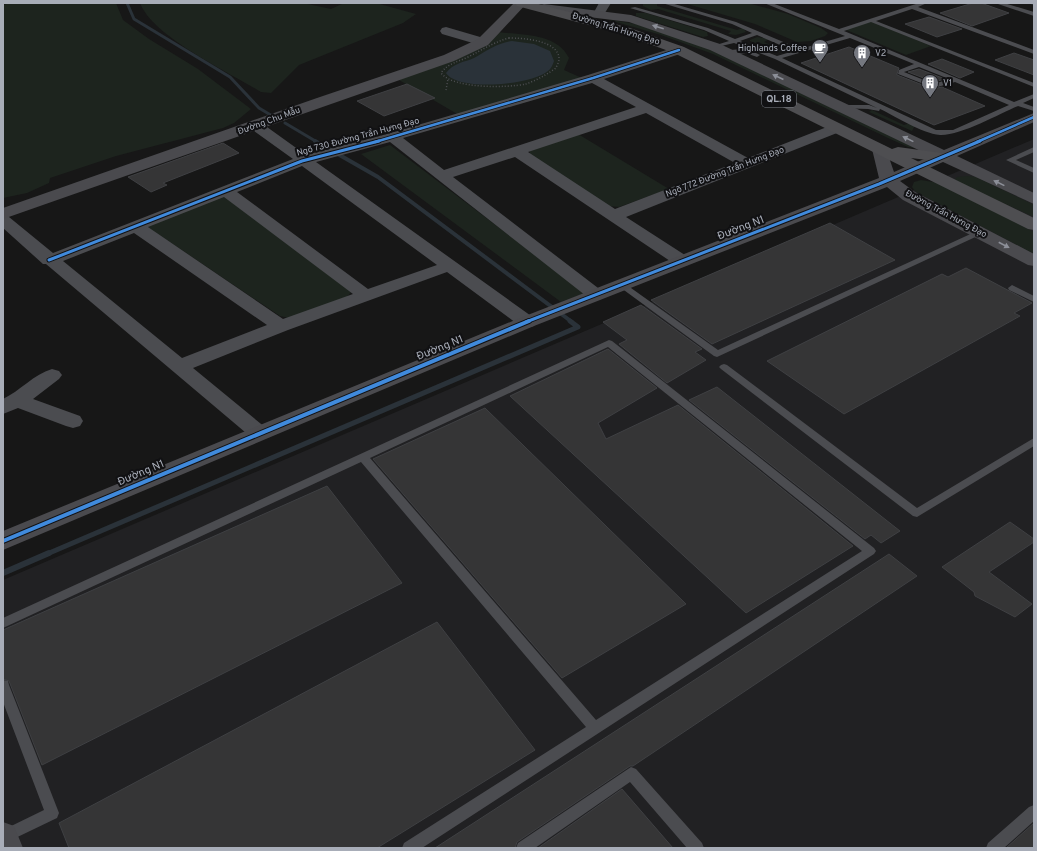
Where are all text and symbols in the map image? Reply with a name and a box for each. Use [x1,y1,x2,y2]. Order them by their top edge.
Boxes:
street label: Đường Trần Hưng Đạo [571,10,661,48]
one-way arrow [652,24,664,30]
cafe icon: Highlands Coffee [810,38,830,63]
place label: Highlands Coffee [738,43,807,54]
building icon: V2 [852,43,872,68]
place label: V2 [875,48,886,59]
building icon: V1 [920,73,940,98]
one-way arrow [772,74,783,80]
place label: V1 [943,78,952,89]
road number: QL.18 [762,91,796,107]
street label: Đường Chu Mẫu [236,104,302,137]
street label: Ngõ 730 Đường Trần Hưng Đạo [295,114,421,159]
one-way arrow [902,136,913,143]
street label: Ngõ 772 Đường Trần Hưng Đạo [664,143,786,200]
one-way arrow [993,180,1004,186]
street label: Đường Trần Hưng Đạo [903,187,989,240]
street label: Đường N1 [715,213,767,243]
one-way arrow [998,242,1009,248]
street label: Đường N1 [414,332,466,364]
street label: Đường N1 [115,457,167,489]

